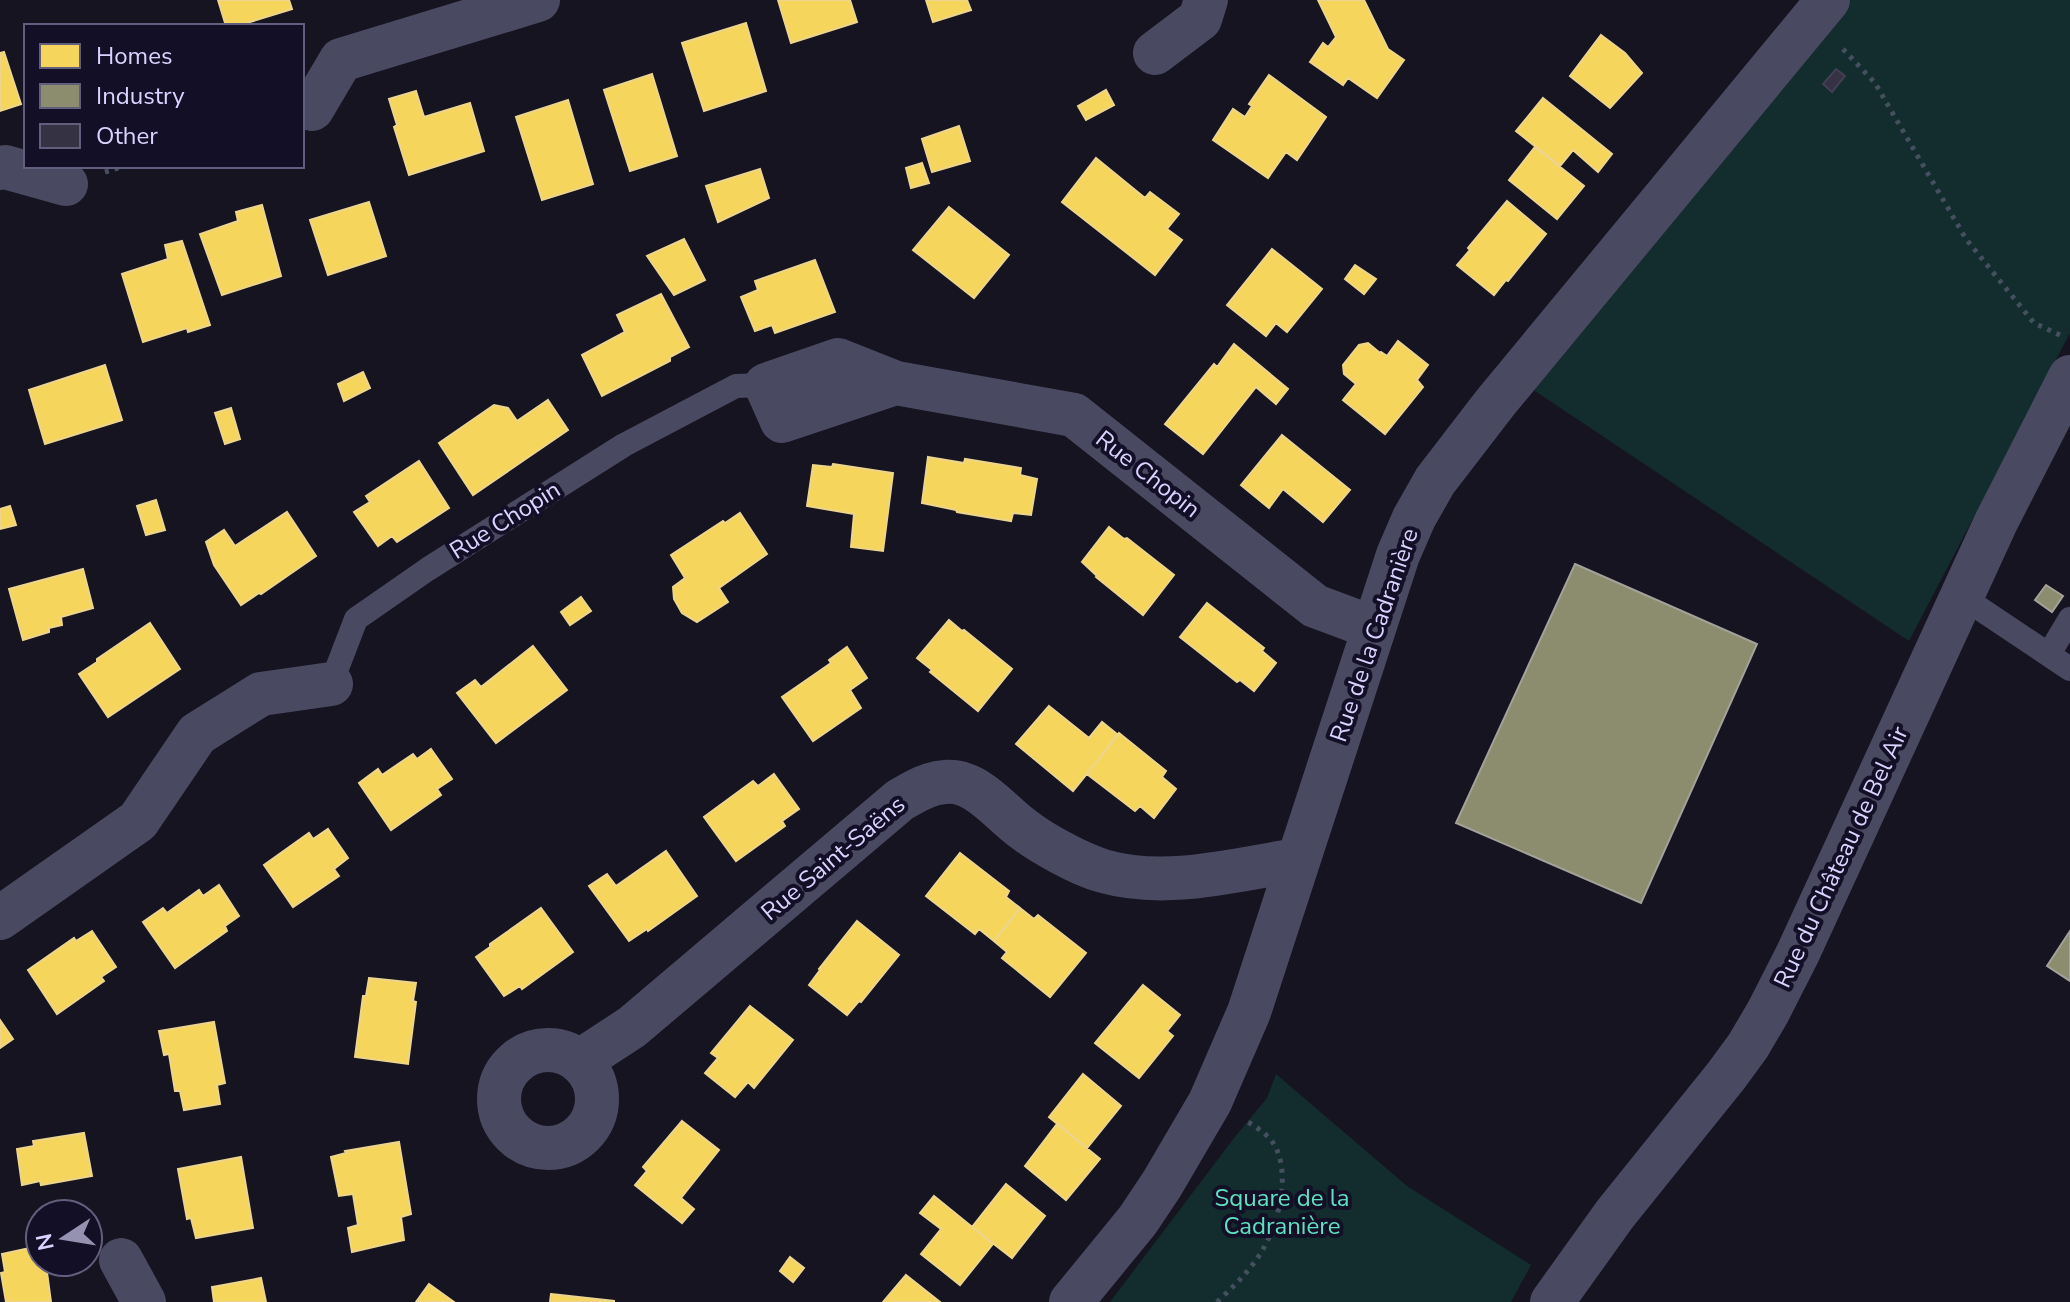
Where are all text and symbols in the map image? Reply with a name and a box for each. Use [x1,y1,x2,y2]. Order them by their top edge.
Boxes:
legend [24,24,304,168]
text: Homes [96,40,172,72]
text: Industry [96,80,185,112]
text: Other [96,120,158,152]
street label: Rue Chopin [1089,423,1207,525]
street label: Rue Chopin [444,473,566,567]
street label: Rue de la Cadranière [1322,524,1426,746]
street label: Rue du Château de Bel Air [1766,721,1916,993]
street label: Rue Saint-Saëns [754,788,912,928]
park label: Square de la Cadranière [1214,1182,1350,1242]
north arrow [24,1198,104,1278]
text: N [29,1231,62,1253]

